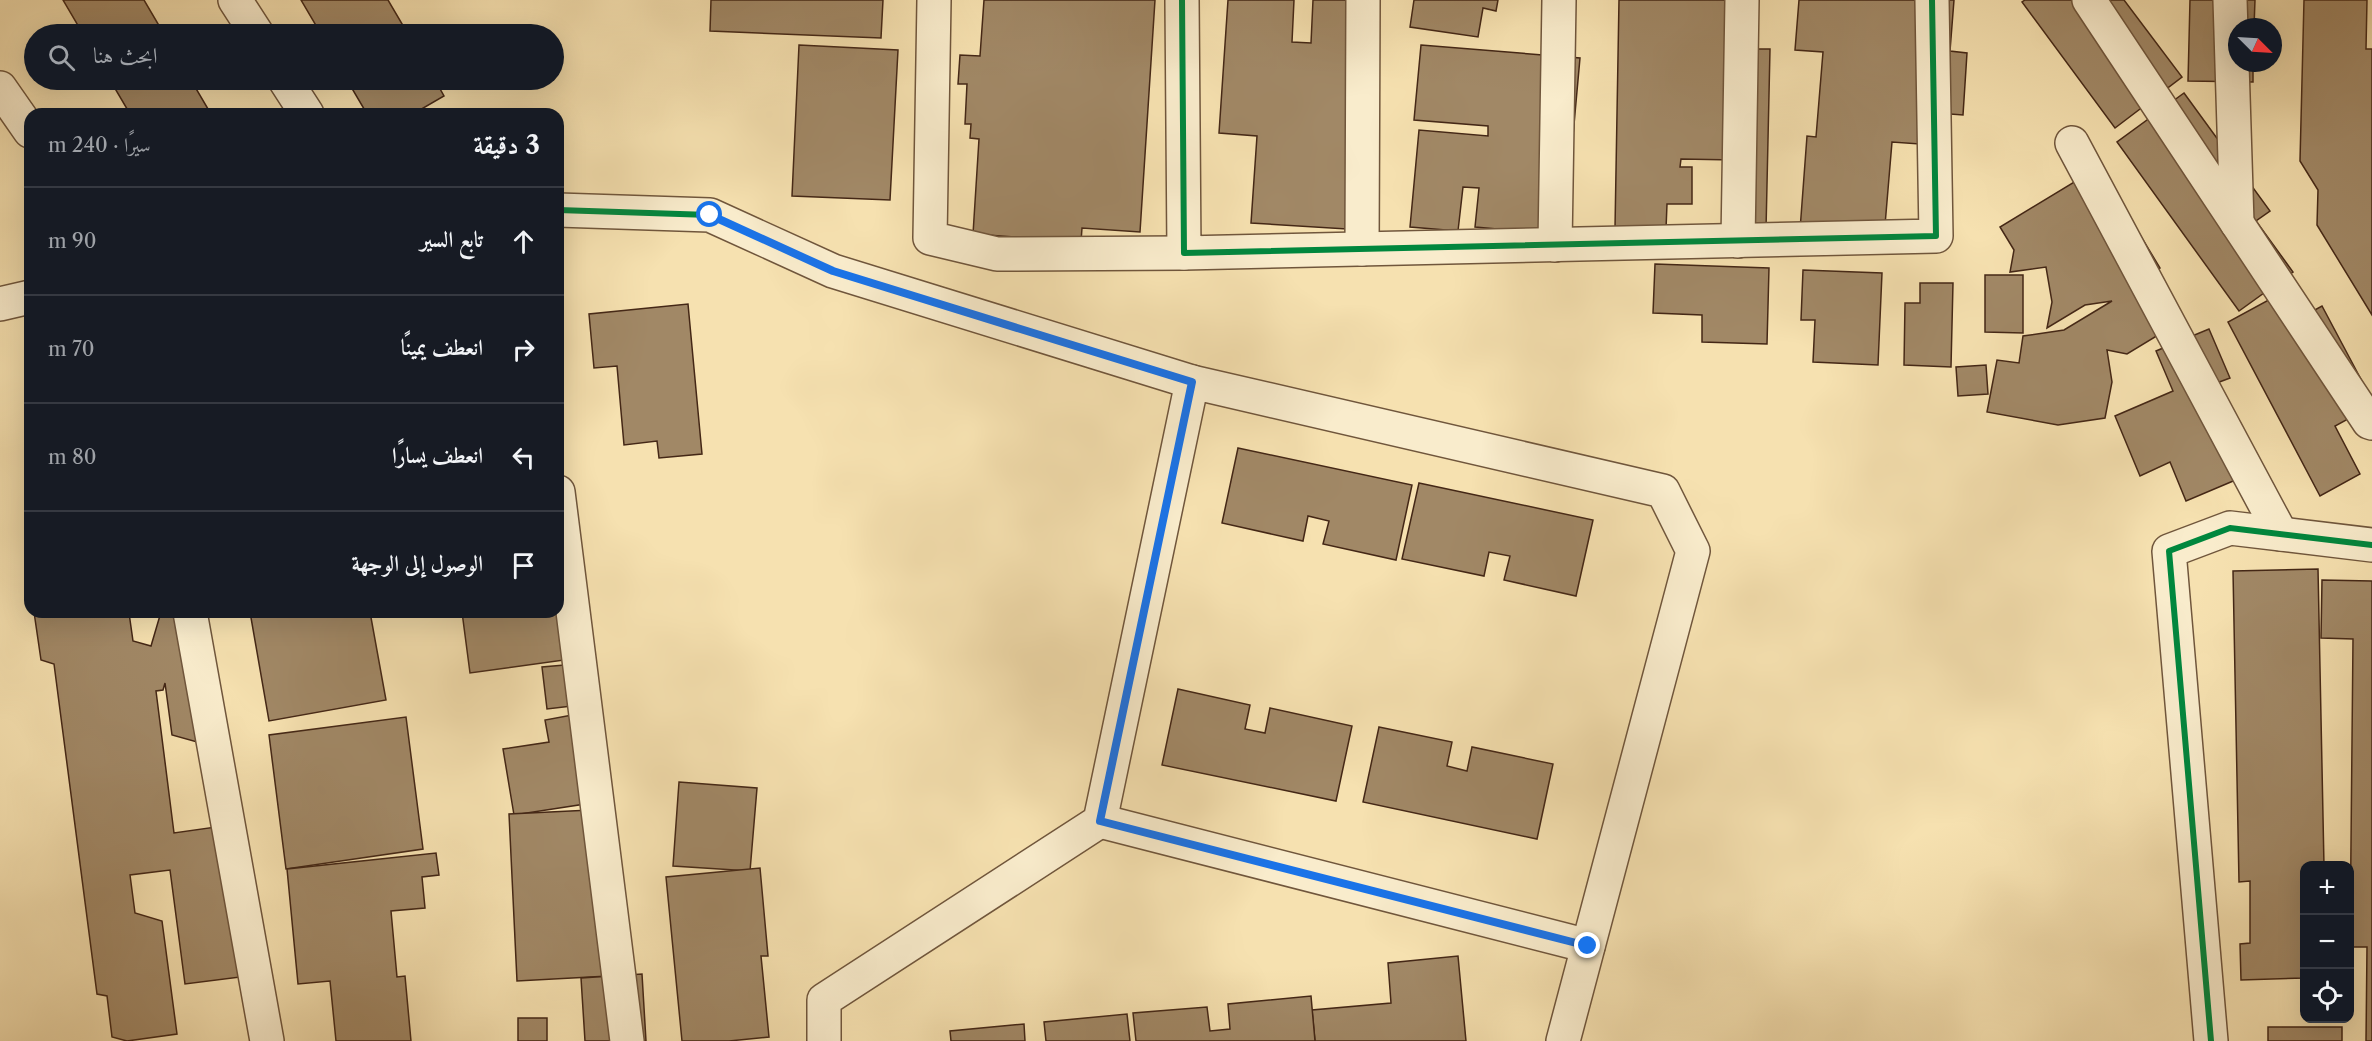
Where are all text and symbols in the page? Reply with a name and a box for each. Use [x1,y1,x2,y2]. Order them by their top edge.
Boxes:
north arrow [2228,18,2282,72]
search box [24,24,564,90]
icon: search [45,41,78,74]
text: ابحث هنا [93,42,158,69]
text: 3 دقيقة [473,129,540,161]
text: سيرًا · 240 m [48,133,151,157]
route start [696,201,722,227]
icon: ahead [507,225,540,258]
text: تابع السير [420,226,483,253]
text: 90 m [48,229,96,253]
icon: right [507,333,540,366]
text: انعطف يمينًا [401,334,483,361]
text: 70 m [48,337,95,361]
icon: left [507,441,540,474]
text: انعطف يسارًا [392,442,483,469]
text: 80 m [48,445,97,469]
icon: arrive [507,549,540,582]
text: الوصول إلى الوجهة [351,550,483,577]
map controls [2300,861,2354,1023]
button: + [2300,861,2354,915]
button: − [2300,915,2354,969]
route end [1574,932,1600,958]
button: locate [2300,969,2354,1023]

